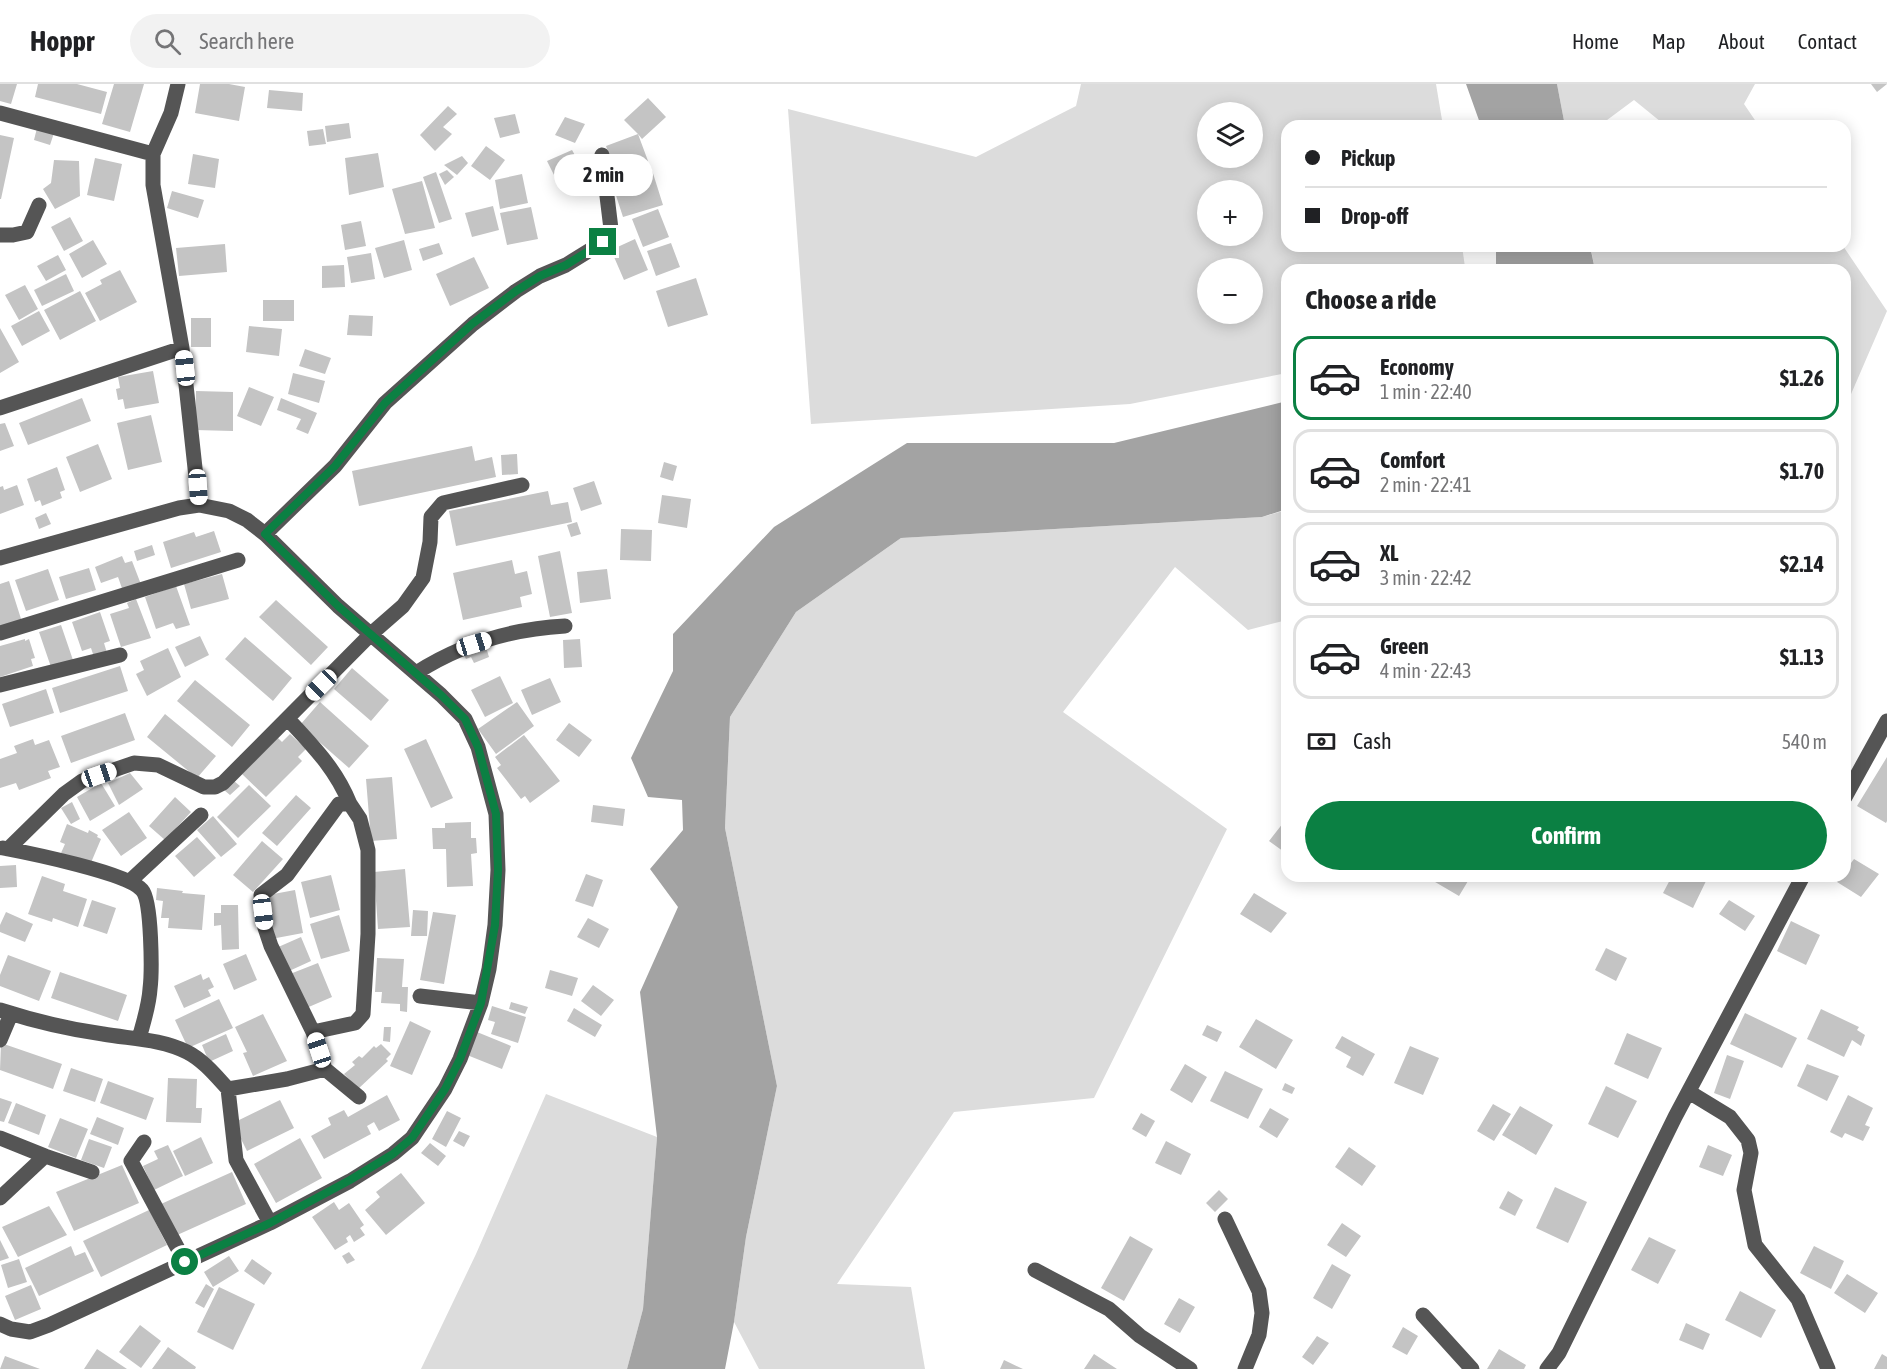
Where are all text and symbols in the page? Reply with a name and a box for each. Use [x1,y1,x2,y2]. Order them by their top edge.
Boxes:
search box [130,14,550,68]
text: Hoppr [30,25,94,57]
icon: search [151,25,184,58]
text: Search here [199,28,294,54]
text: Home [1572,29,1619,53]
text: Map [1652,29,1686,53]
text: About [1719,29,1765,53]
text: Contact [1798,29,1857,53]
map controls [1197,102,1263,324]
button: layers [1197,102,1263,168]
text: Pickup [1341,145,1396,171]
callout: 2 min [554,155,652,197]
text: 2 min [583,163,624,186]
button: + [1197,180,1263,246]
text: Drop-off [1341,203,1408,229]
route end [589,228,616,255]
button: − [1197,258,1263,324]
text: Choose a ride [1305,284,1437,315]
car [174,349,196,387]
icon: car [1308,351,1362,405]
text: Economy [1380,354,1454,380]
text: $1.26 [1780,365,1824,391]
text: 1 min · 22:40 [1380,380,1472,403]
icon: car [1308,444,1362,498]
text: Comfort [1380,447,1445,473]
text: $1.70 [1780,458,1824,484]
car [188,468,208,506]
text: 2 min · 22:41 [1380,473,1472,496]
icon: car [1308,537,1362,591]
text: XL [1380,540,1398,566]
text: $2.14 [1780,551,1824,577]
text: 3 min · 22:42 [1380,566,1472,589]
car [454,630,494,658]
icon: car [1308,630,1362,684]
text: Green [1380,633,1429,659]
text: $1.13 [1780,644,1824,670]
text: 4 min · 22:43 [1380,659,1472,682]
car [302,666,340,704]
icon: cash [1305,725,1338,758]
text: Cash [1353,728,1392,754]
text: 540 m [1782,730,1827,753]
car [79,761,119,789]
button: Confirm [1305,801,1827,870]
car [252,893,274,931]
car [305,1030,333,1070]
route start [171,1248,198,1275]

